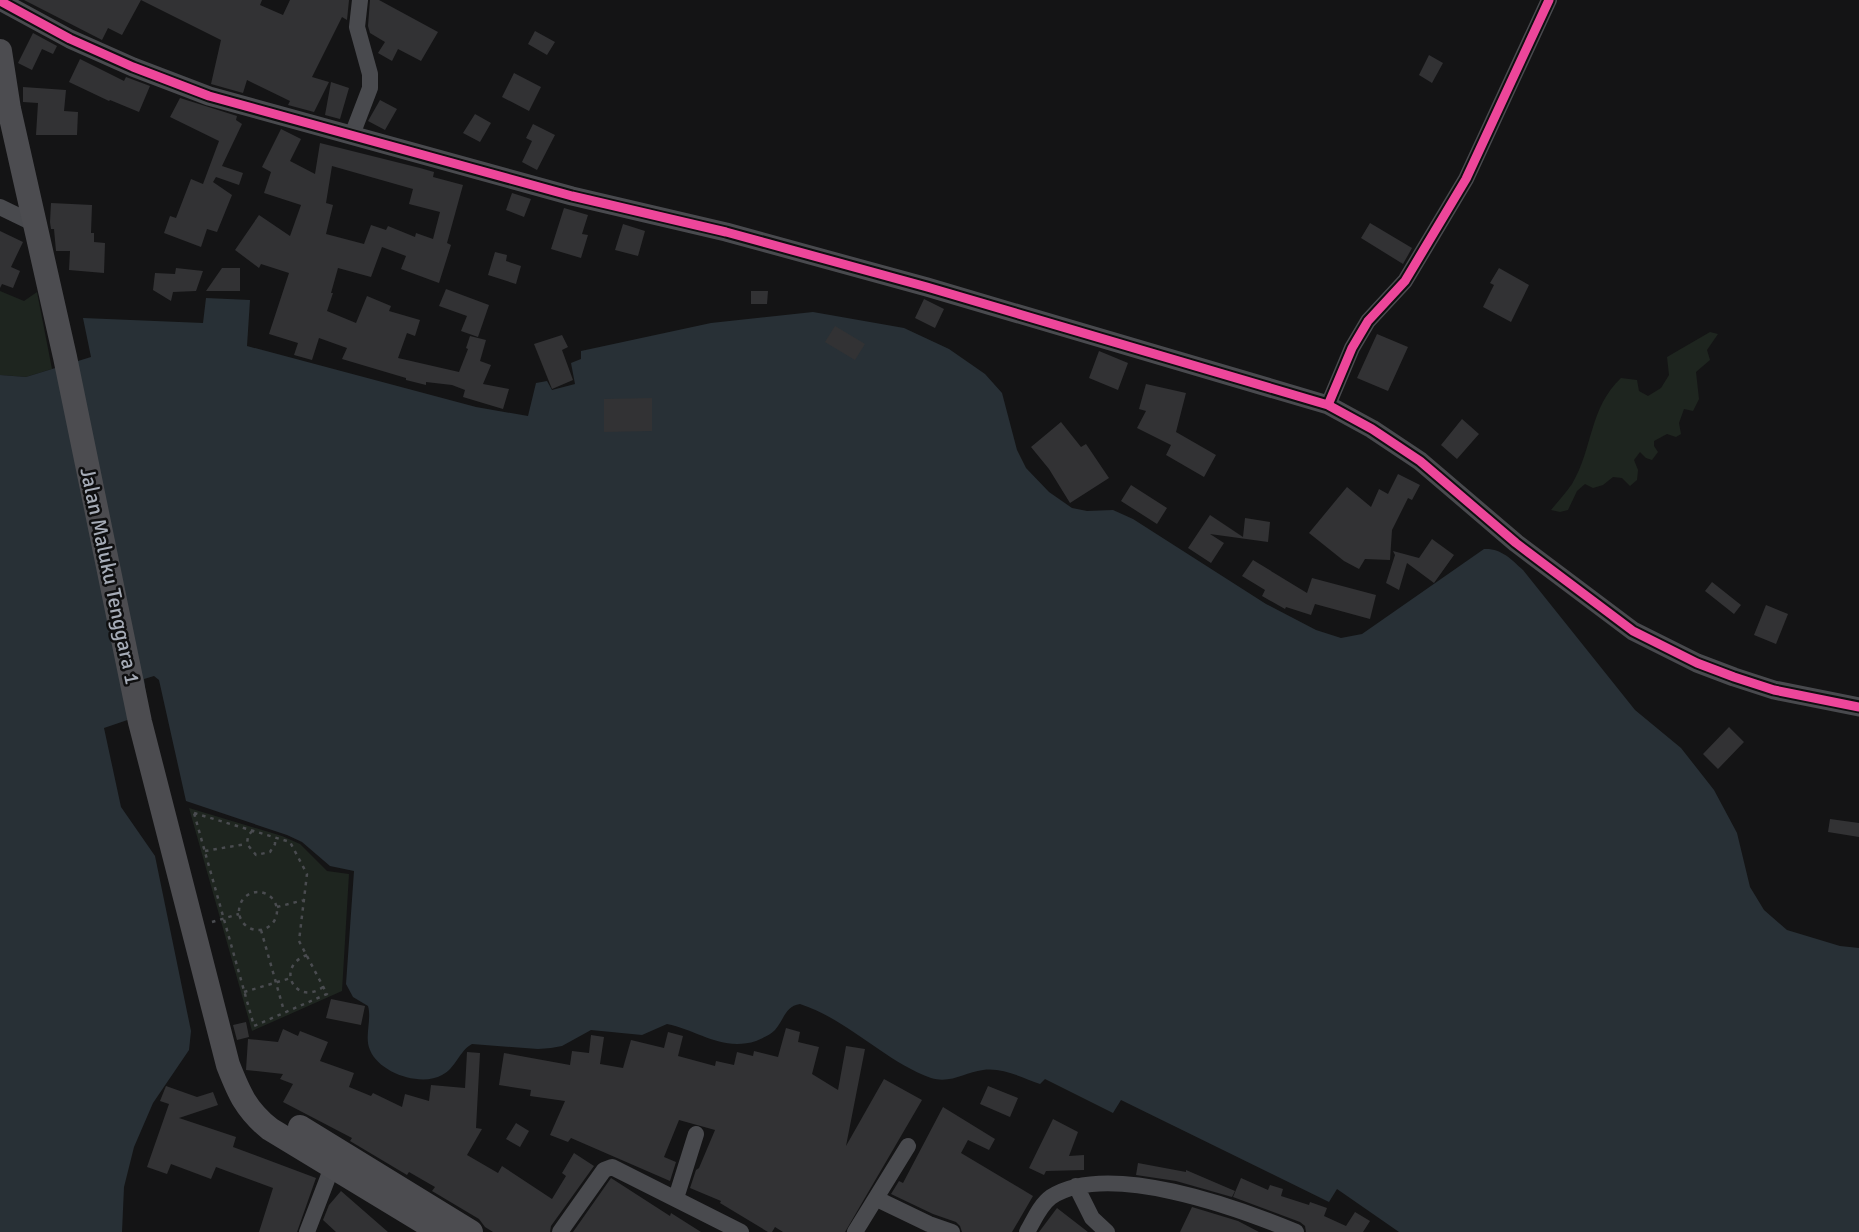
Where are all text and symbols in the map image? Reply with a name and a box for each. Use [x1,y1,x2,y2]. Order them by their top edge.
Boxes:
street label: Jalan Maluku Tenggara 1 [74,465,146,687]

